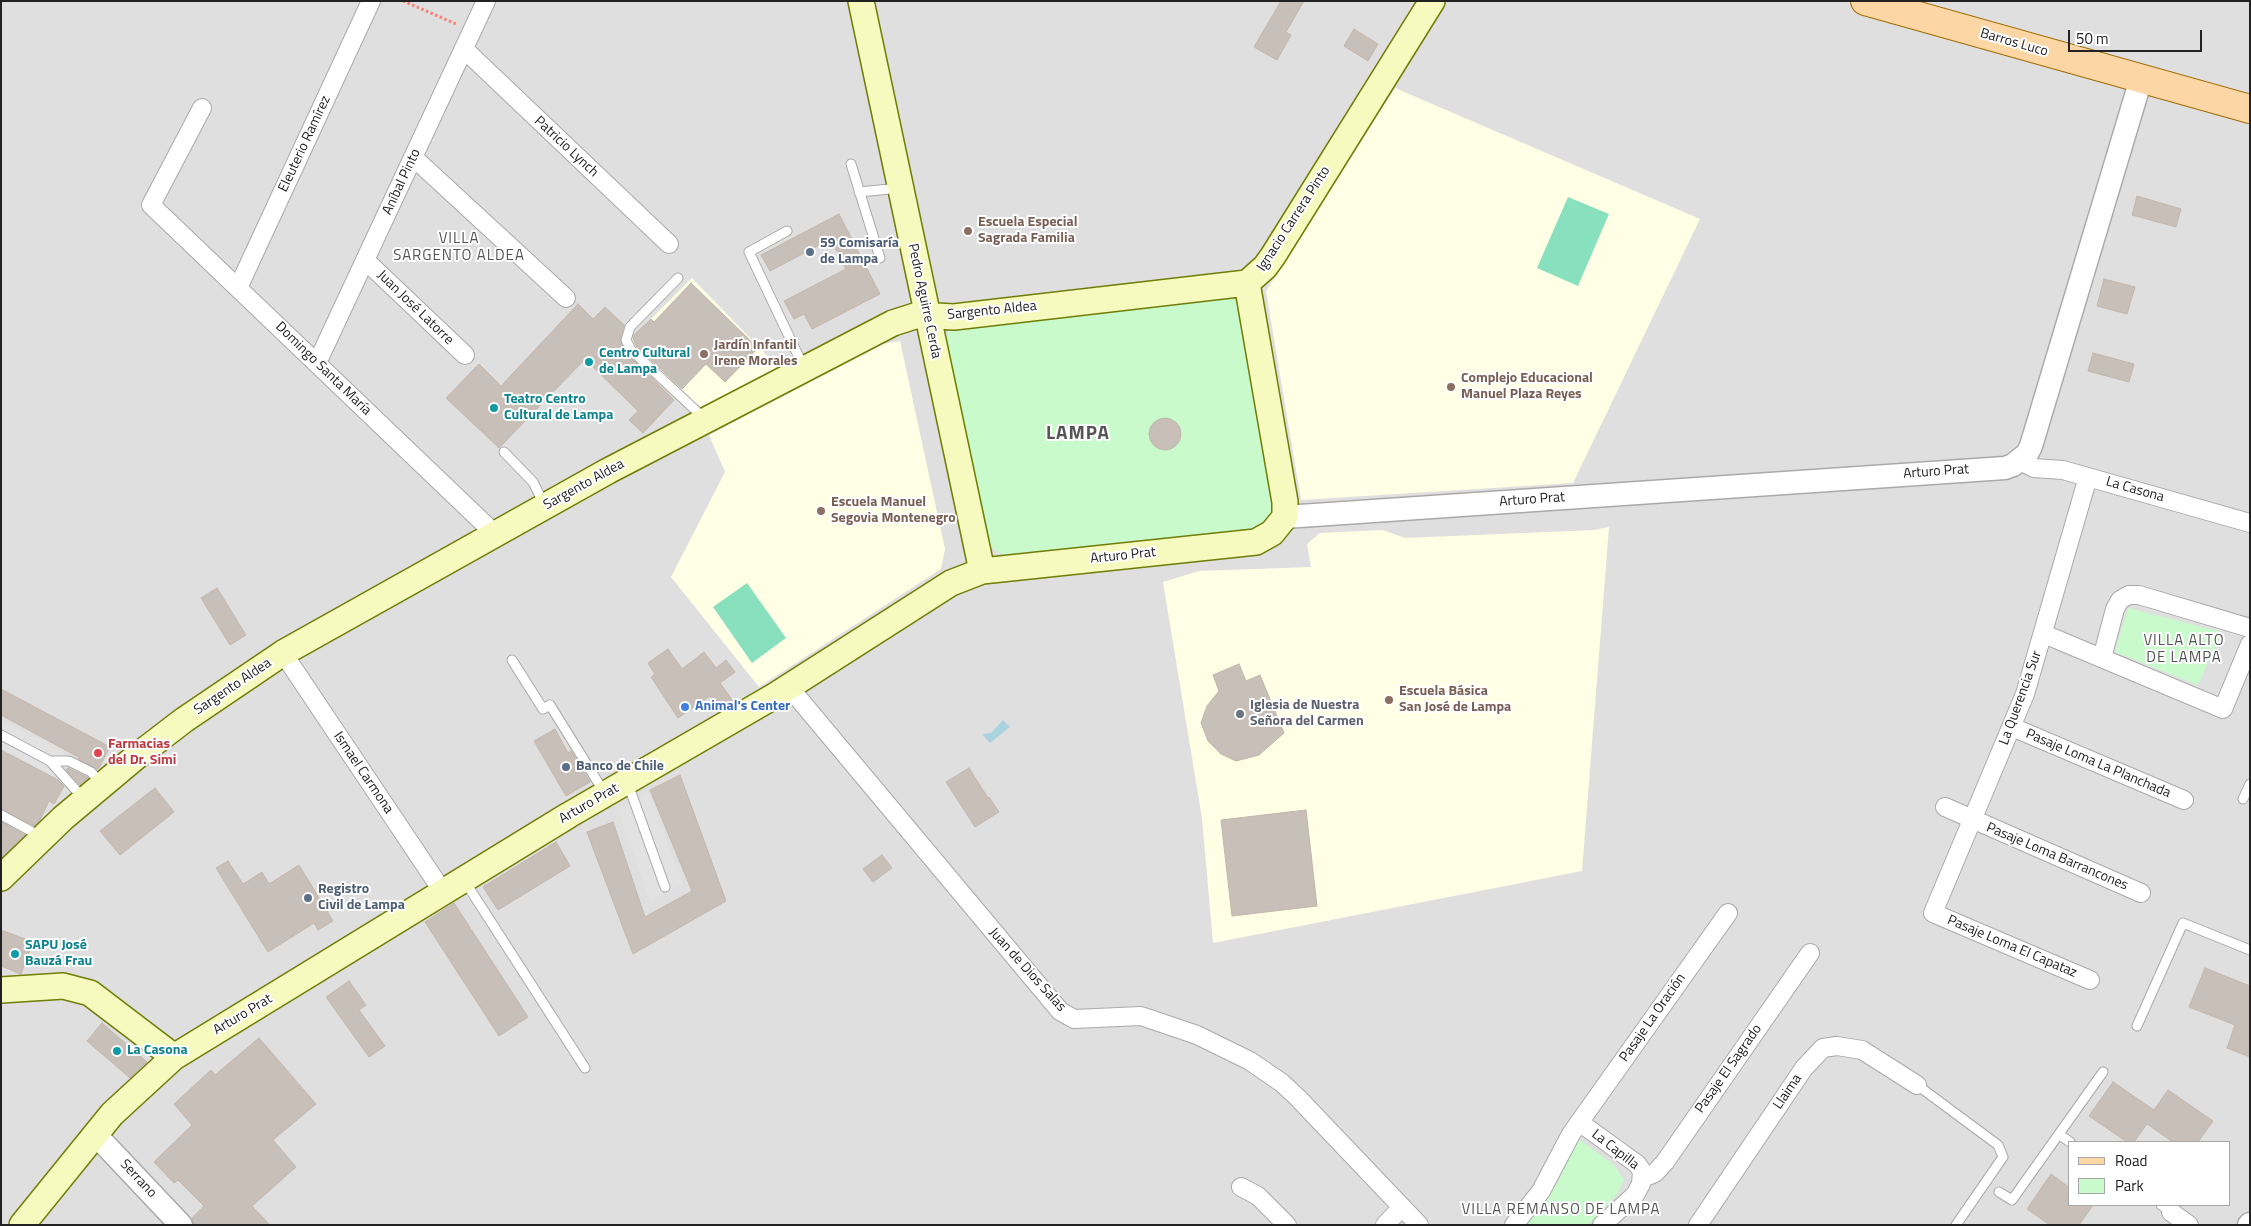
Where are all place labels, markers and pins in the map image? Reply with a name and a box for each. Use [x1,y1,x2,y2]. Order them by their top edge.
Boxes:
place label: Escuela Especial Sagrada Familia [978,215,1077,248]
marker: Escuela Especial Sagrada Familia [962,225,974,237]
place label: 59 Comisaría de Lampa [820,236,899,268]
marker: 59 Comisaría de Lampa [804,246,816,258]
place label: Jardín Infantil Irene Morales [714,338,798,371]
place label: Centro Cultural de Lampa [599,346,690,378]
marker: Jardín Infantil Irene Morales [698,348,710,360]
marker: Centro Cultural de Lampa [583,356,595,368]
place label: Complejo Educacional Manuel Plaza Reyes [1461,371,1593,404]
marker: Complejo Educacional Manuel Plaza Reyes [1445,381,1457,393]
place label: Teatro Centro Cultural de Lampa [504,392,613,424]
marker: Teatro Centro Cultural de Lampa [488,402,500,414]
place label: Escuela Manuel Segovia Montenegro [831,495,956,528]
marker: Escuela Manuel Segovia Montenegro [815,505,827,517]
place label: Escuela Básica San José de Lampa [1399,684,1511,716]
marker: Escuela Básica San José de Lampa [1383,694,1395,706]
place label: Iglesia de Nuestra Señora del Carmen [1250,698,1364,730]
place label: Animal's Center [695,699,790,715]
marker: Animal's Center [679,701,691,713]
marker: Iglesia de Nuestra Señora del Carmen [1234,708,1246,720]
place label: Farmacias del Dr. Simi [108,737,176,770]
marker: Farmacias del Dr. Simi [92,747,104,759]
place label: Banco de Chile [576,759,664,775]
marker: Banco de Chile [560,761,572,773]
place label: Registro Civil de Lampa [318,882,405,914]
marker: Registro Civil de Lampa [302,892,314,904]
place label: SAPU José Bauzá Frau [25,938,92,970]
marker: SAPU José Bauzá Frau [9,948,21,960]
place label: La Casona [127,1043,188,1059]
marker: La Casona [111,1045,123,1057]

